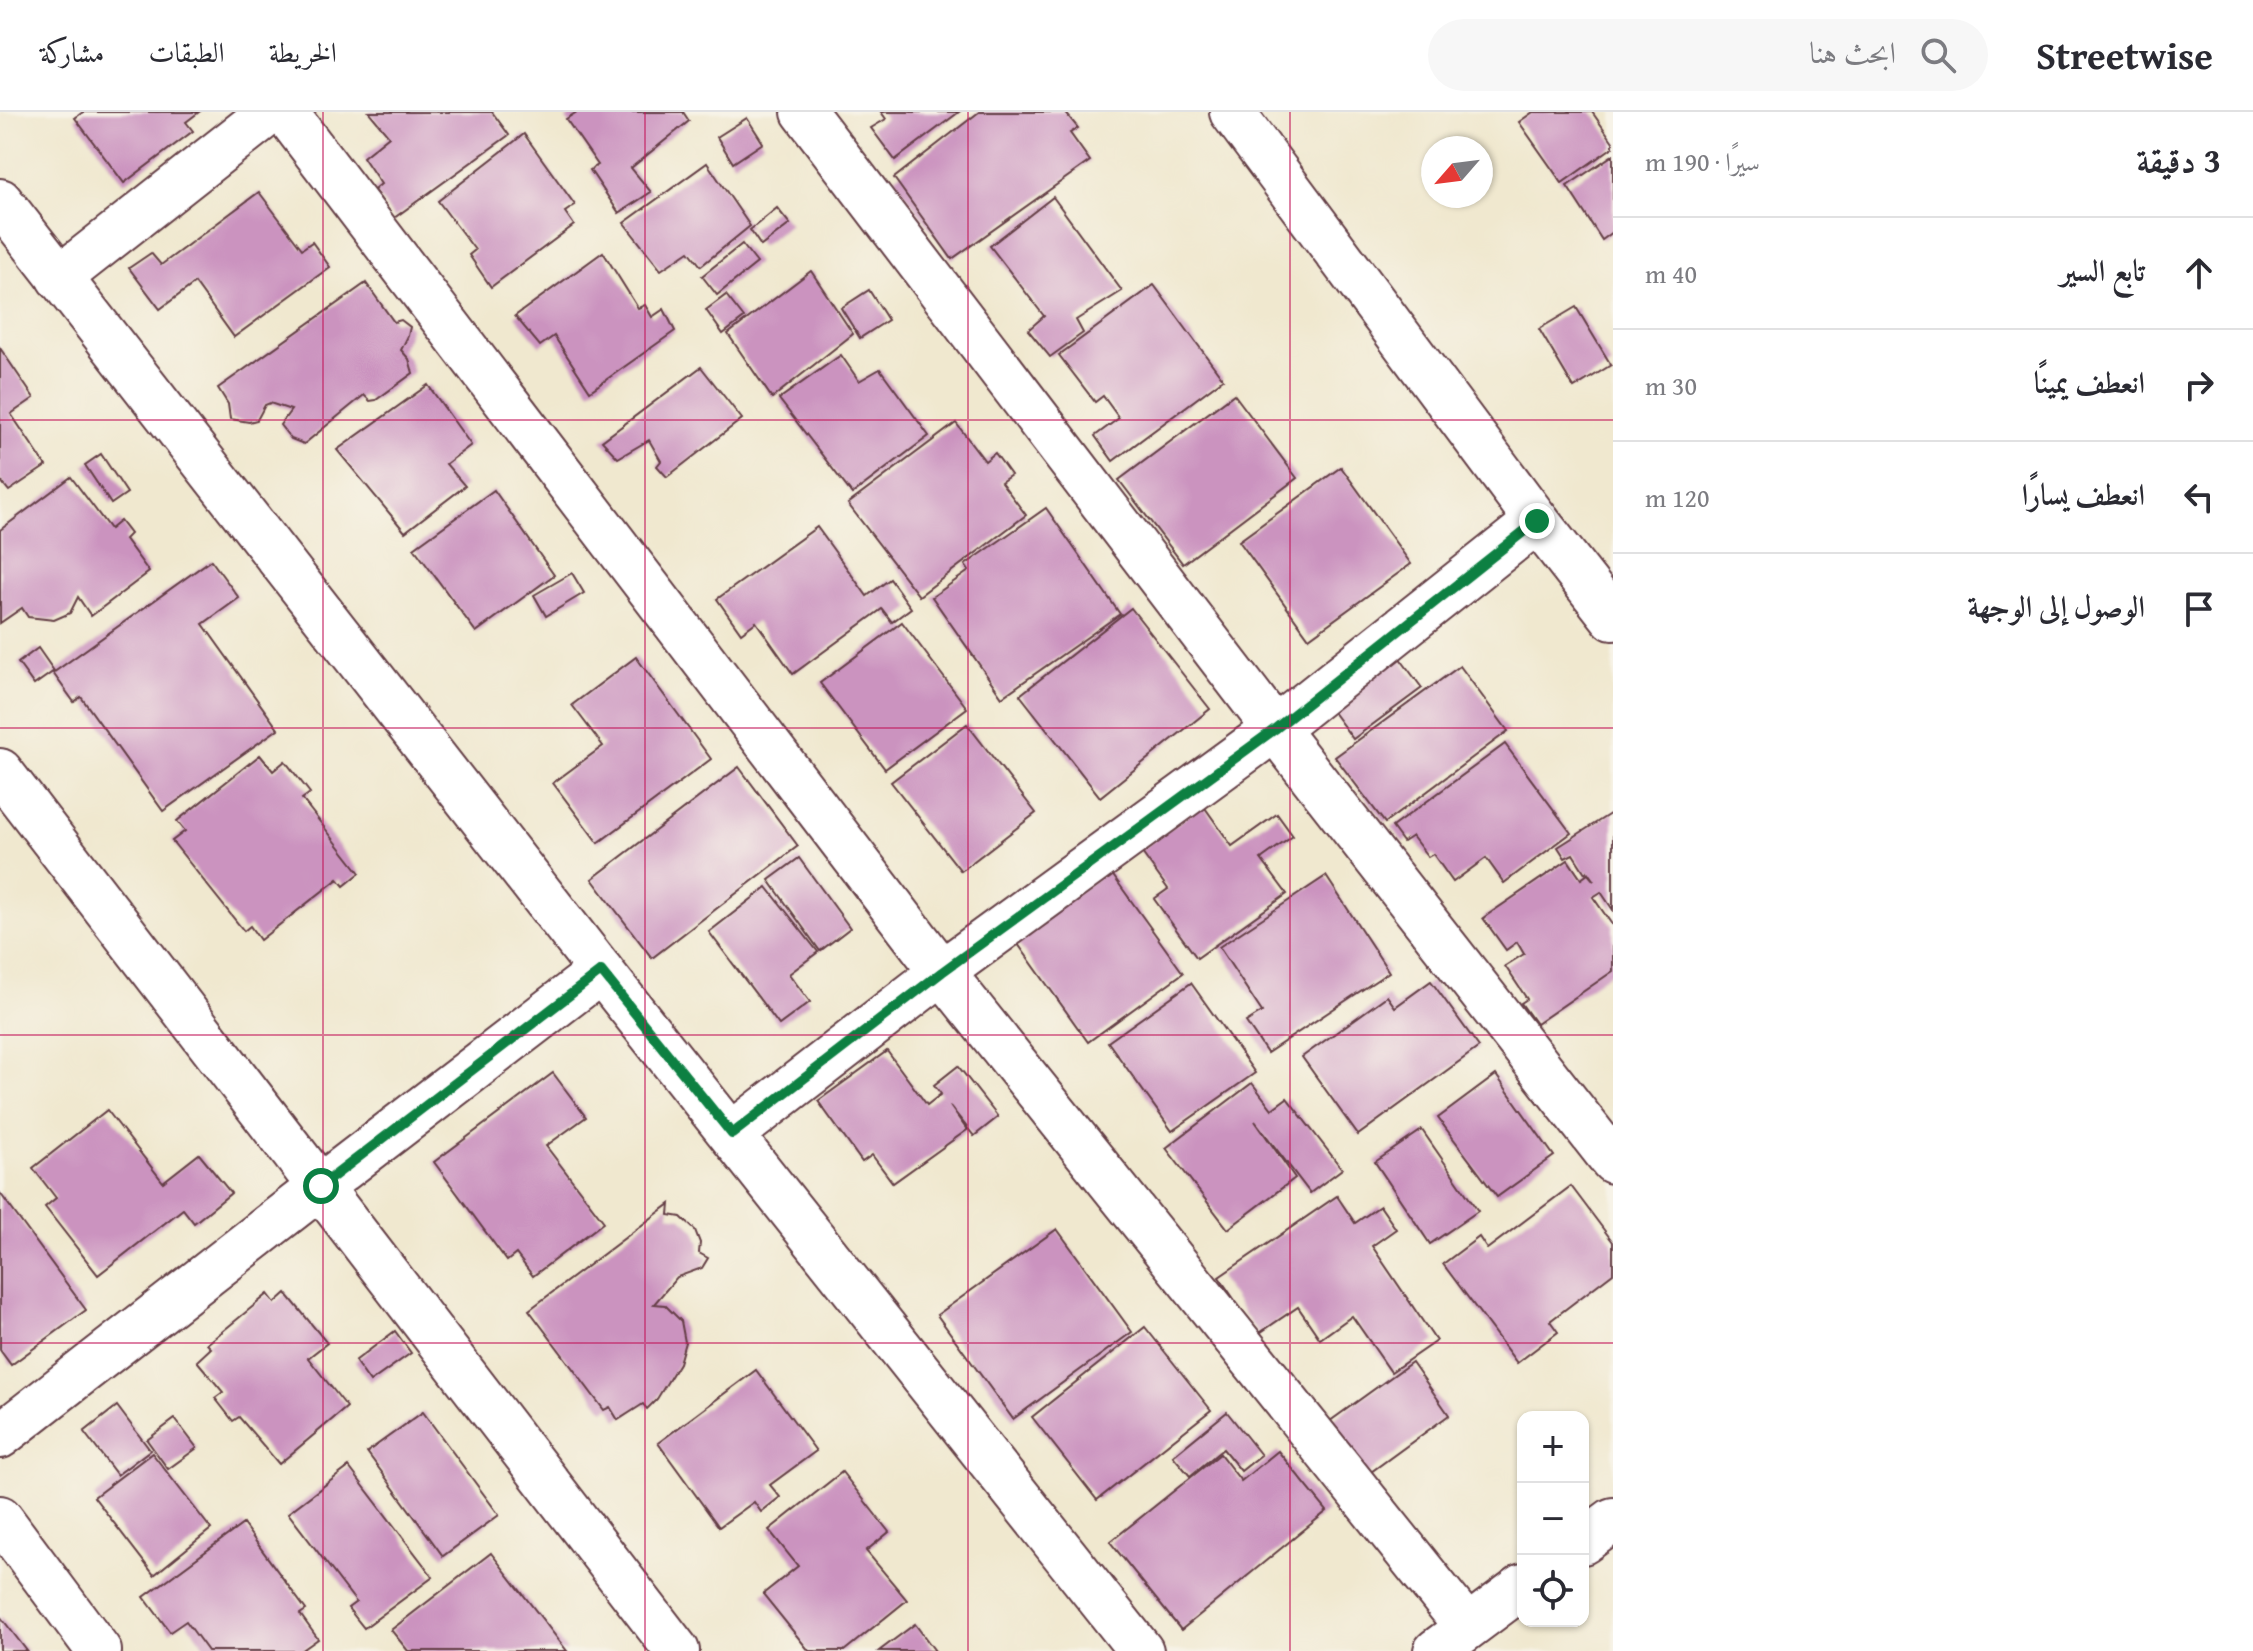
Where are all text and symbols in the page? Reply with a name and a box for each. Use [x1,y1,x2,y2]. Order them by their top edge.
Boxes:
search box [1428,19,1988,91]
text: Streetwise [2036,27,2213,83]
text: ابحث هنا [1809,30,1896,74]
text: مشاركة [40,31,104,72]
text: الطبقات [148,31,225,72]
text: الخريطة [269,31,337,72]
icon: search [1916,33,1960,77]
text: 3 دقيقة [2137,135,2221,184]
north arrow [1421,136,1493,208]
text: سيرًا · 190 m [1645,142,1760,181]
text: تابع السير [2060,248,2145,292]
icon: ahead [2177,251,2221,295]
text: 40 m [1645,254,1697,293]
text: انعطف يمينًا [2034,360,2145,404]
icon: right [2177,363,2221,407]
text: 30 m [1645,366,1697,405]
text: انعطف يسارًا [2022,472,2145,516]
icon: left [2177,475,2221,519]
text: 120 m [1645,478,1710,517]
route end [1519,503,1555,539]
text: الوصول إلى الوجهة [1967,584,2145,628]
icon: arrive [2177,587,2221,631]
route start [303,1168,339,1204]
map controls [1517,1411,1589,1627]
button: + [1517,1411,1589,1483]
button: − [1517,1483,1589,1555]
button: locate [1517,1555,1589,1627]

